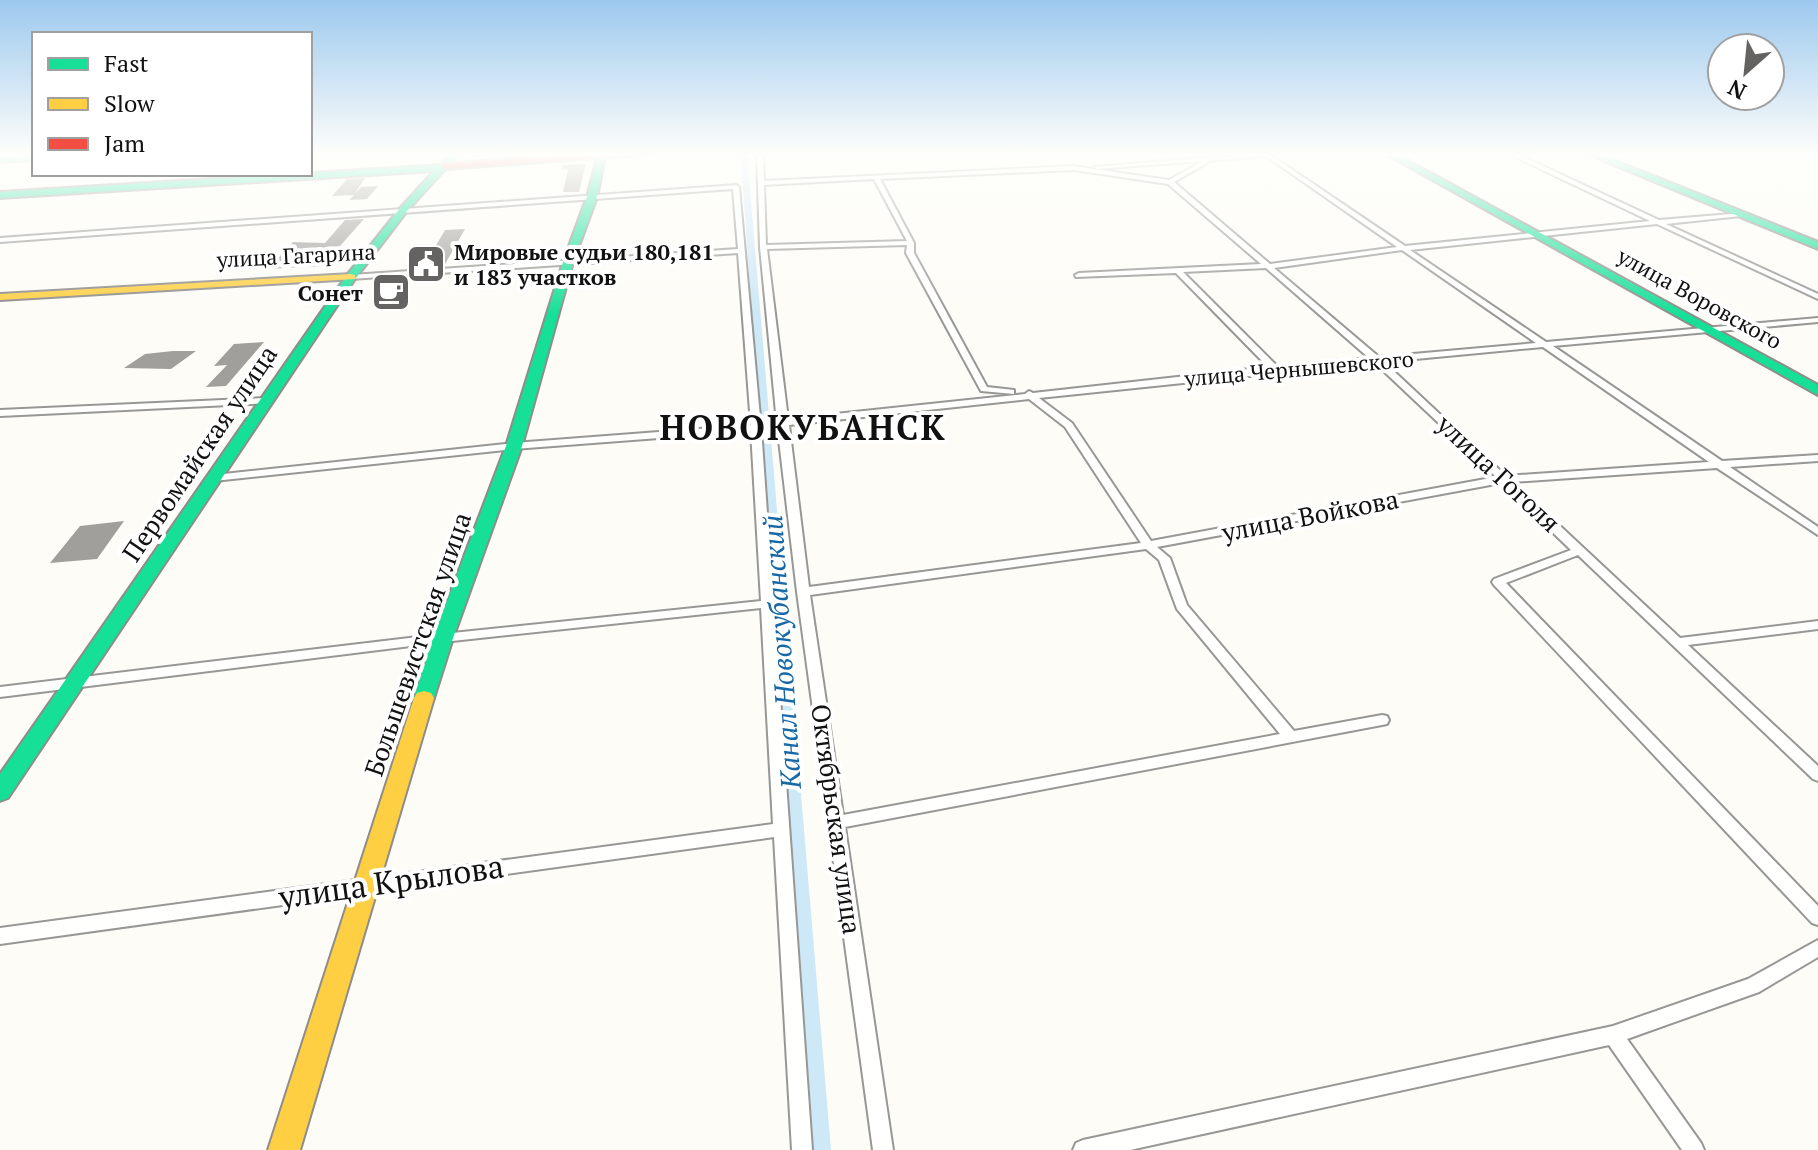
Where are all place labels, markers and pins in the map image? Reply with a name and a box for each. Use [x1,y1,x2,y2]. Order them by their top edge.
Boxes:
place label: Мировые судьи 180,181 и 183 участков [454,237,714,291]
public building icon: Мировые судьи 180,181 и 183 участков [405,243,447,285]
cafe icon: Сонет [370,271,412,313]
place label: Сонет [298,278,363,307]

